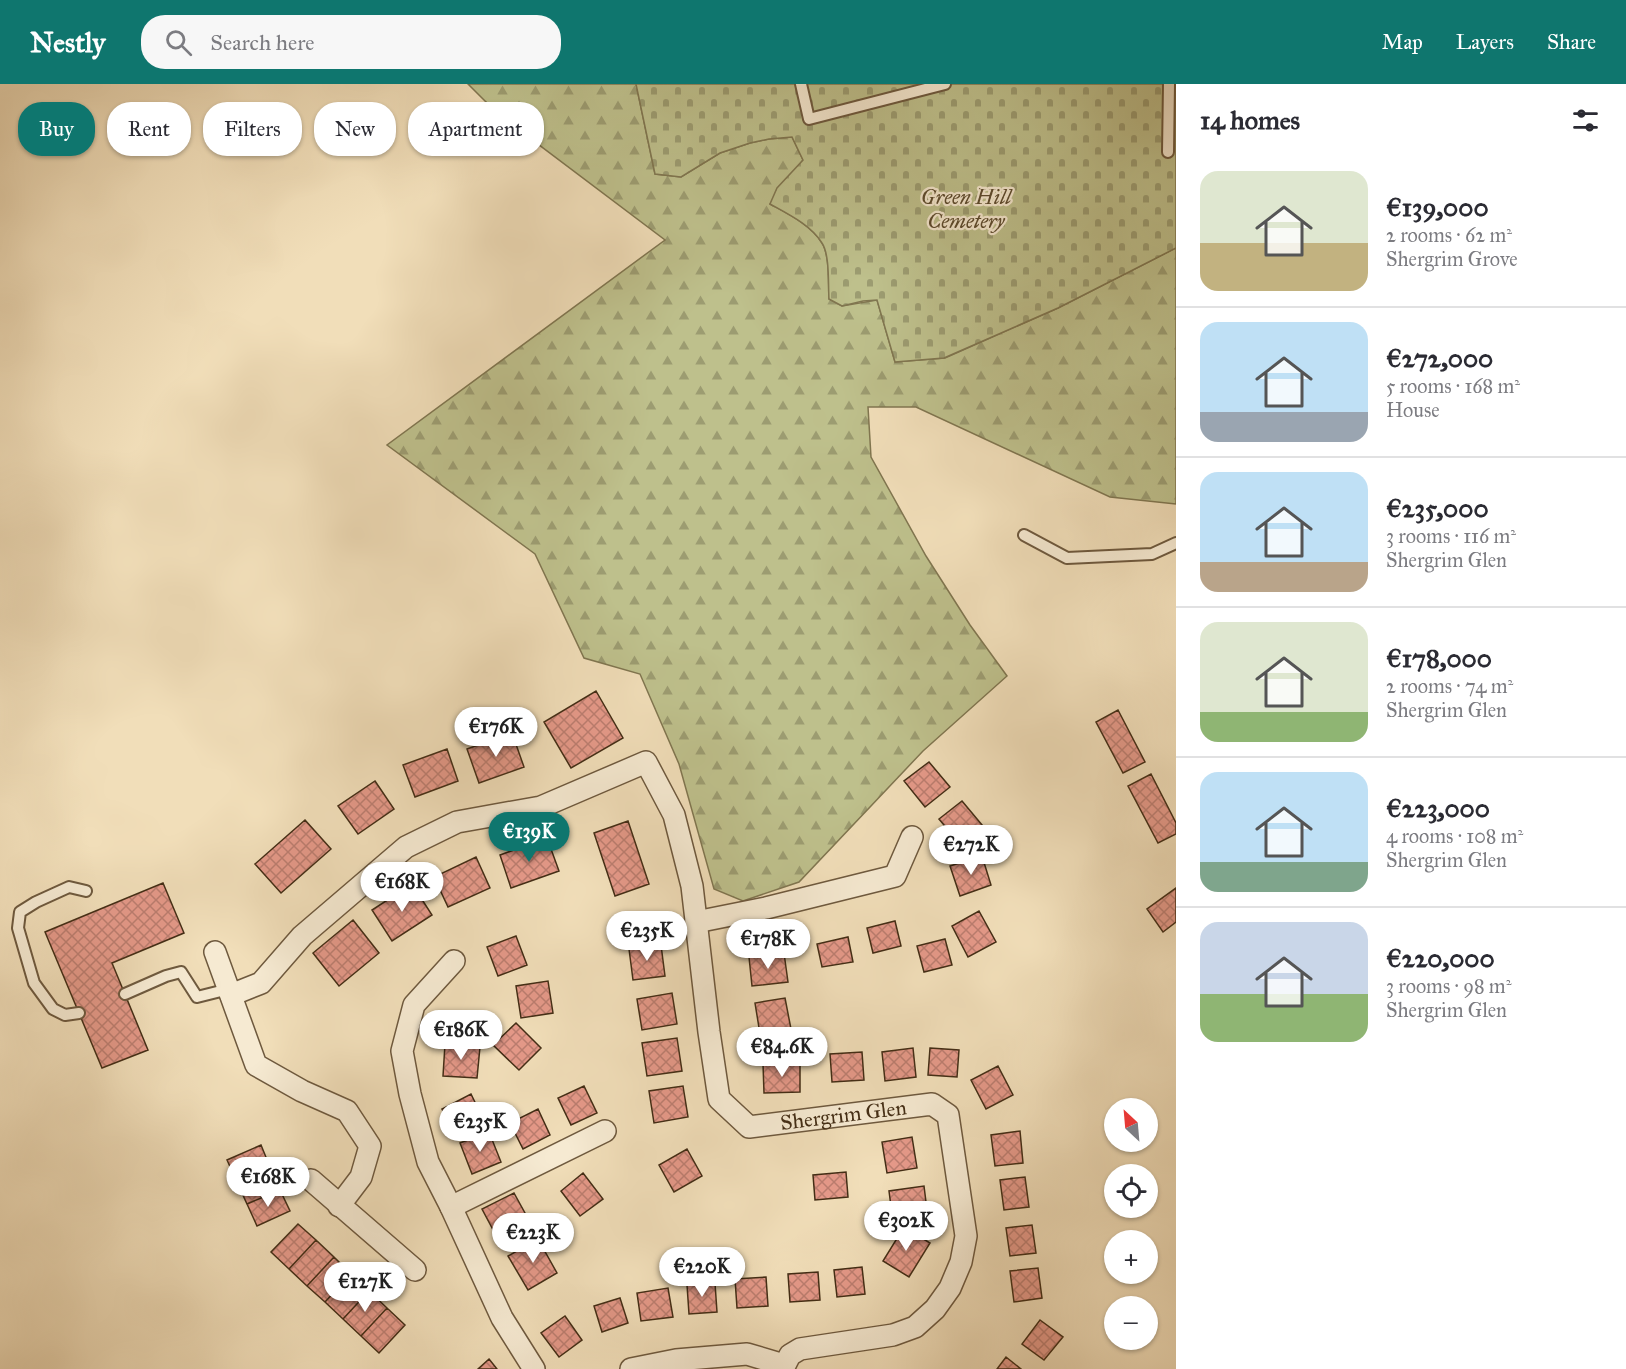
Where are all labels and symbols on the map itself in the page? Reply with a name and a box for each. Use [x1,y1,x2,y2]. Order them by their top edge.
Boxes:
park label: Green Hill Cemetery [921,184,1014,234]
pin: €176K [454,707,538,758]
pin: €139K [487,812,571,863]
pin: €272K [929,825,1013,876]
pin: €168K [360,862,444,913]
pin: €235K [605,911,689,962]
pin: €178K [726,919,810,970]
pin: €186K [419,1010,503,1061]
pin: €84.6K [733,1027,831,1078]
street label: Shergrim Glen [779,1094,908,1136]
north arrow [1104,1098,1158,1152]
pin: €235K [438,1102,522,1153]
pin: €168K [226,1157,310,1208]
pin: €302K [864,1201,948,1252]
pin: €223K [491,1213,575,1264]
pin: €220K [660,1247,744,1298]
pin: €127K [323,1262,407,1313]

